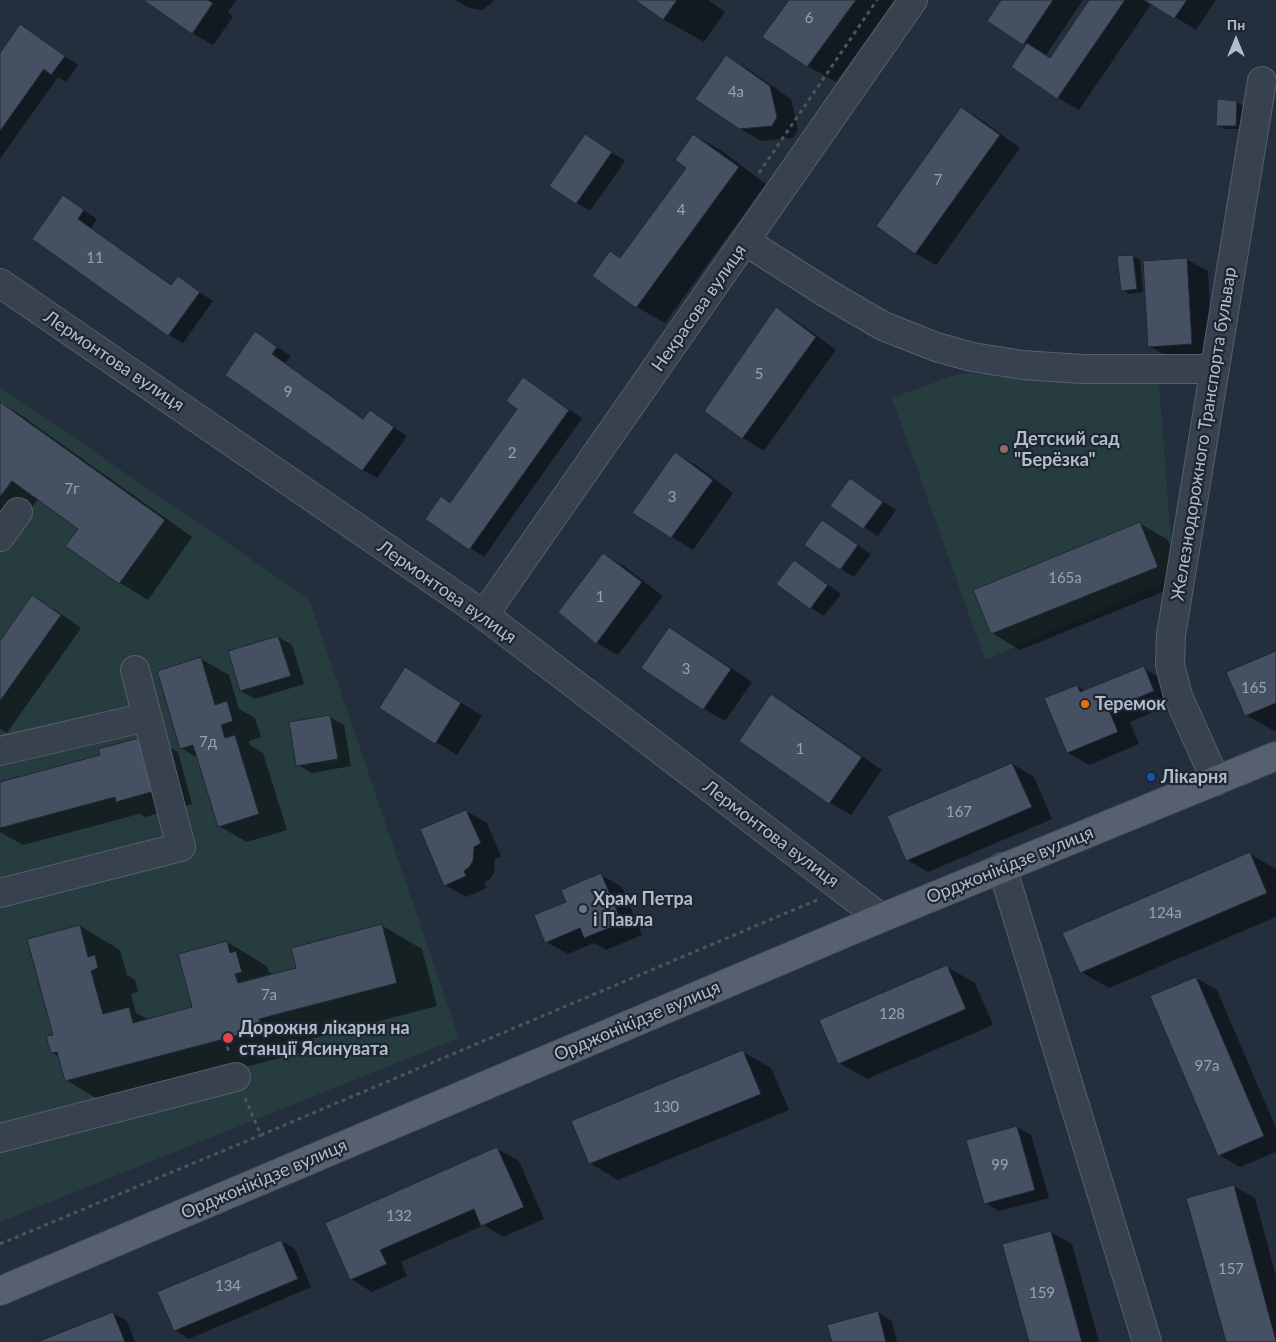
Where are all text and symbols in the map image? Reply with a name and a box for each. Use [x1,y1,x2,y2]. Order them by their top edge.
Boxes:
house number: 6 [805,9,813,27]
north arrow [1211,15,1261,65]
text: Пн [1227,16,1245,33]
house number: 4а [728,83,744,101]
house number: 7 [934,171,942,189]
house number: 4 [677,201,685,219]
street label: Некрасова вулиця [647,240,751,376]
house number: 11 [86,249,104,267]
street label: Железнодорожного Транспорта бульвар [1167,265,1241,603]
street label: Лермонтова вулиця [40,306,188,416]
house number: 5 [755,365,763,383]
house number: 9 [284,383,292,401]
place label: Детский сад "Берёзка" [1014,428,1120,470]
marker: Детский сад "Берёзка" [998,443,1010,455]
house number: 2 [508,444,516,462]
house number: 7г [65,480,79,498]
house number: 3 [668,488,676,506]
street label: Лермонтова вулиця [373,536,521,648]
house number: 165а [1048,569,1082,587]
house number: 1 [596,588,604,606]
house number: 3 [682,660,690,678]
house number: 165 [1241,679,1267,697]
place label: Теремок [1095,693,1166,715]
marker: Теремок [1079,698,1091,710]
house number: 7д [199,733,217,751]
house number: 1 [796,740,804,758]
place label: Лікарня [1161,766,1227,788]
marker: Лікарня [1145,771,1157,783]
street label: Лермонтова вулиця [699,776,843,892]
house number: 167 [946,803,972,821]
street label: Орджонікідзе вулиця [923,822,1097,908]
place label: Храм Петра і Павла [593,888,693,931]
marker: Храм Петра і Павла [577,903,589,915]
house number: 124а [1148,904,1182,922]
street label: Орджонікідзе вулиця [551,976,723,1066]
house number: 7а [261,986,277,1004]
house number: 128 [879,1005,905,1023]
place label: Дорожня лікарня на станції Ясинувата [239,1017,410,1060]
marker: Дорожня лікарня на станції Ясинувата [221,1031,235,1045]
house number: 97а [1195,1057,1219,1075]
house number: 130 [653,1098,679,1116]
street label: Орджонікідзе вулиця [178,1134,350,1224]
house number: 99 [991,1156,1009,1174]
house number: 132 [386,1207,412,1225]
house number: 157 [1218,1260,1244,1278]
house number: 134 [215,1277,241,1295]
house number: 159 [1029,1284,1055,1302]

